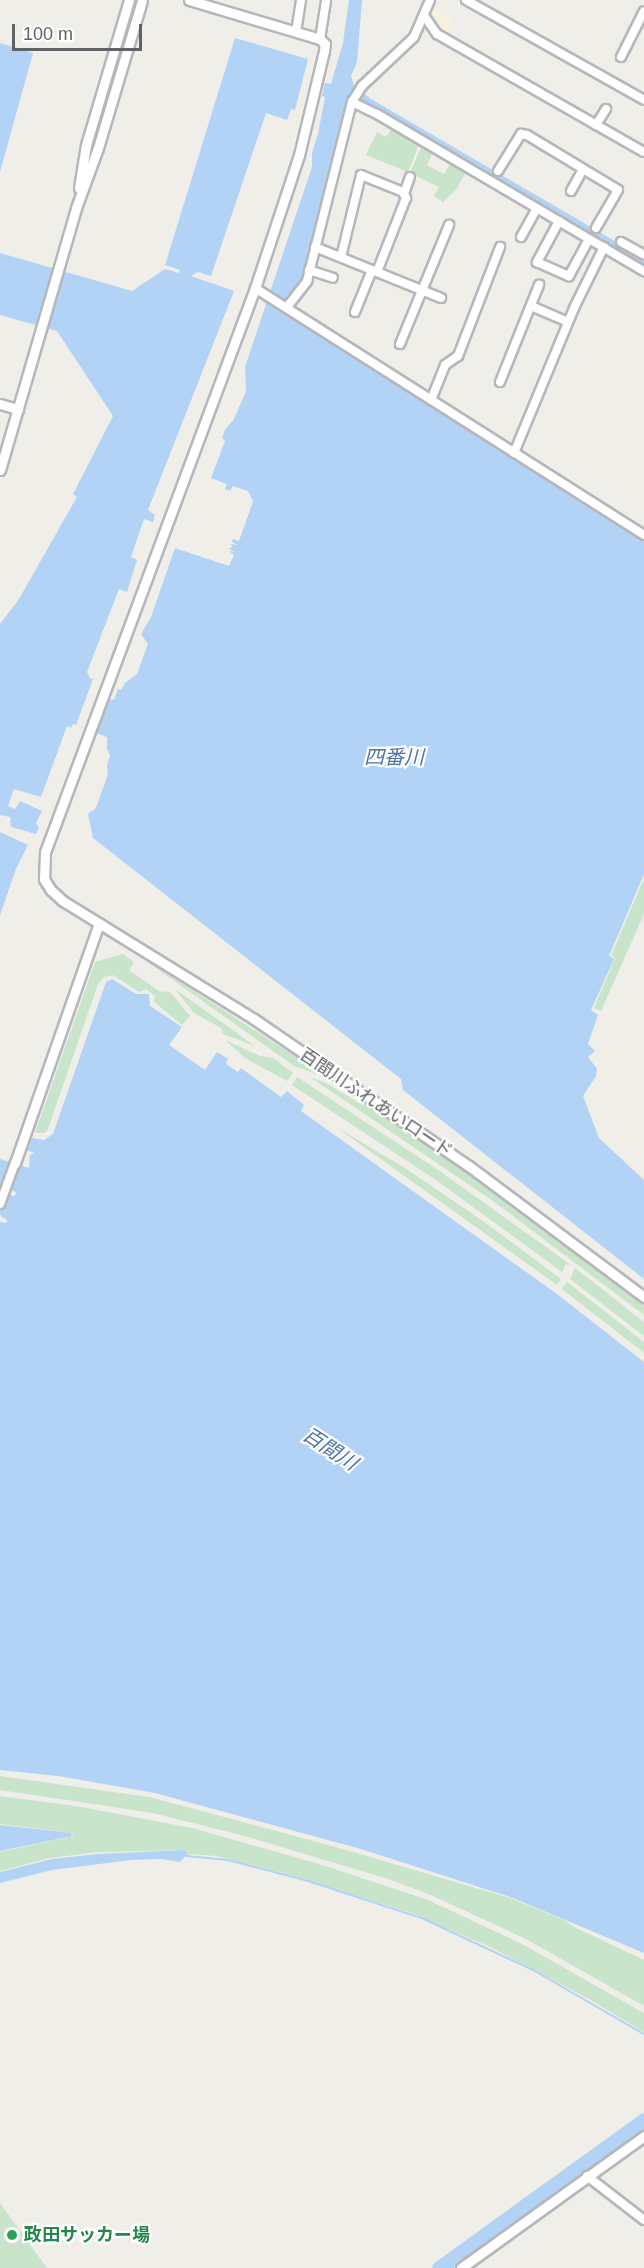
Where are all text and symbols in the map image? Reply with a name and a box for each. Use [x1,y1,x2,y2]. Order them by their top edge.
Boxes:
scale bar [15,12,146,50]
text: 100 m [23,24,73,44]
water label: 四番川 [364,745,424,769]
street label: 百間川ふれあいロード [295,1044,457,1162]
water label: 百間川 [298,1423,362,1475]
place label: 政田サッカー場 [24,2224,150,2246]
marker: 政田サッカー場 [5,2228,19,2242]

